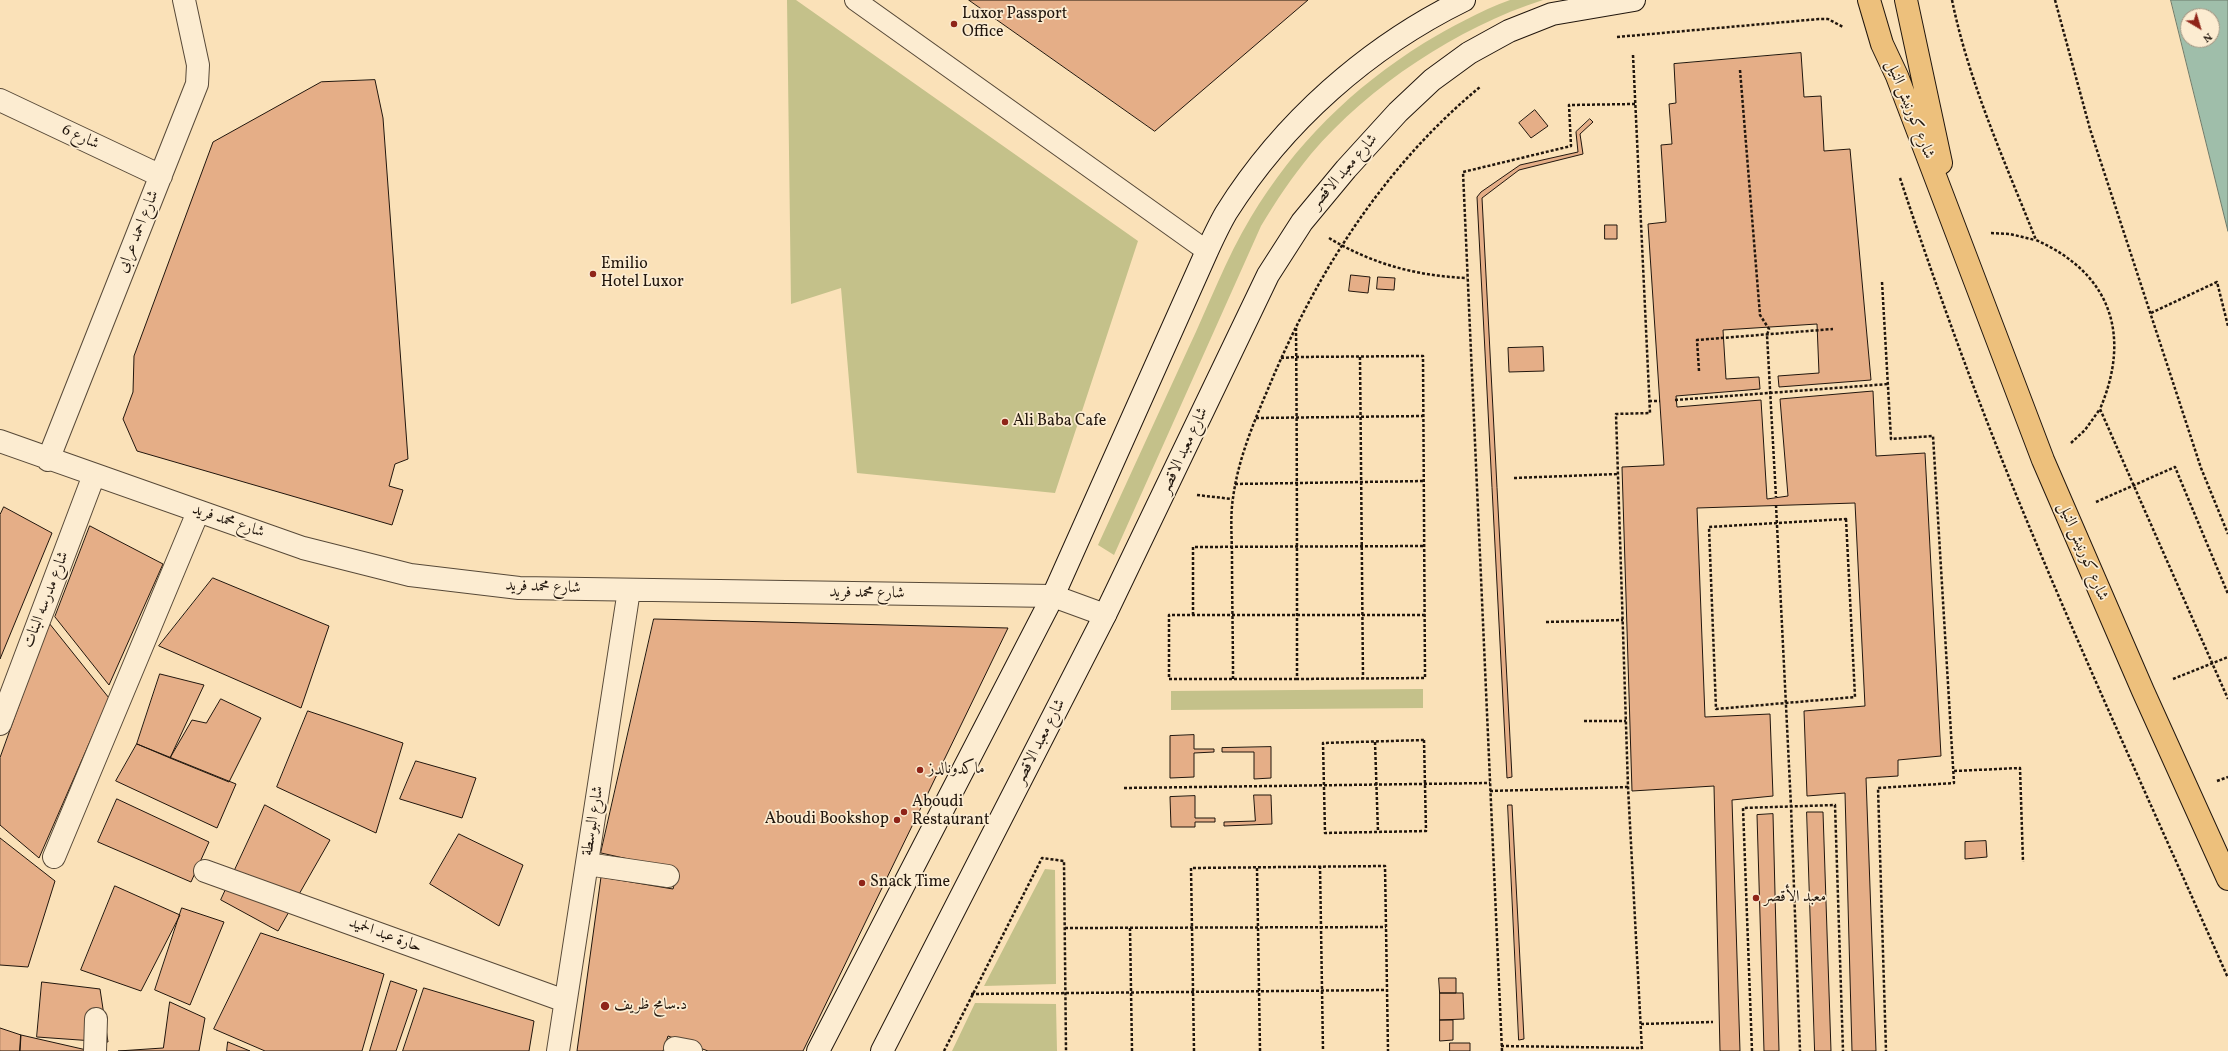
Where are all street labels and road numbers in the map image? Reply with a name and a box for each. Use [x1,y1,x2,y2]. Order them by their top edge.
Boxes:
street label: شارع كورنيش النيل [1880,58,1938,162]
street label: شارع 6 [58,121,102,155]
street label: شارع معبد الاقصر [1307,131,1383,213]
street label: شارع احمد عرابى [114,188,164,276]
street label: شارع معبد الاقصر [1157,405,1213,497]
street label: شارع كورنيش النيل [2053,500,2111,604]
street label: شارع محمد فريد [189,501,267,543]
street label: شارع مدرسه البنات [20,549,74,651]
street label: شارع محمد فريد [505,577,581,599]
street label: شارع محمد فريد [829,584,905,604]
street label: شارع معبد الاقصر [1011,696,1071,788]
street label: شارع البوسطة [579,785,609,857]
street label: حارة عبد الحميد [346,914,424,958]

